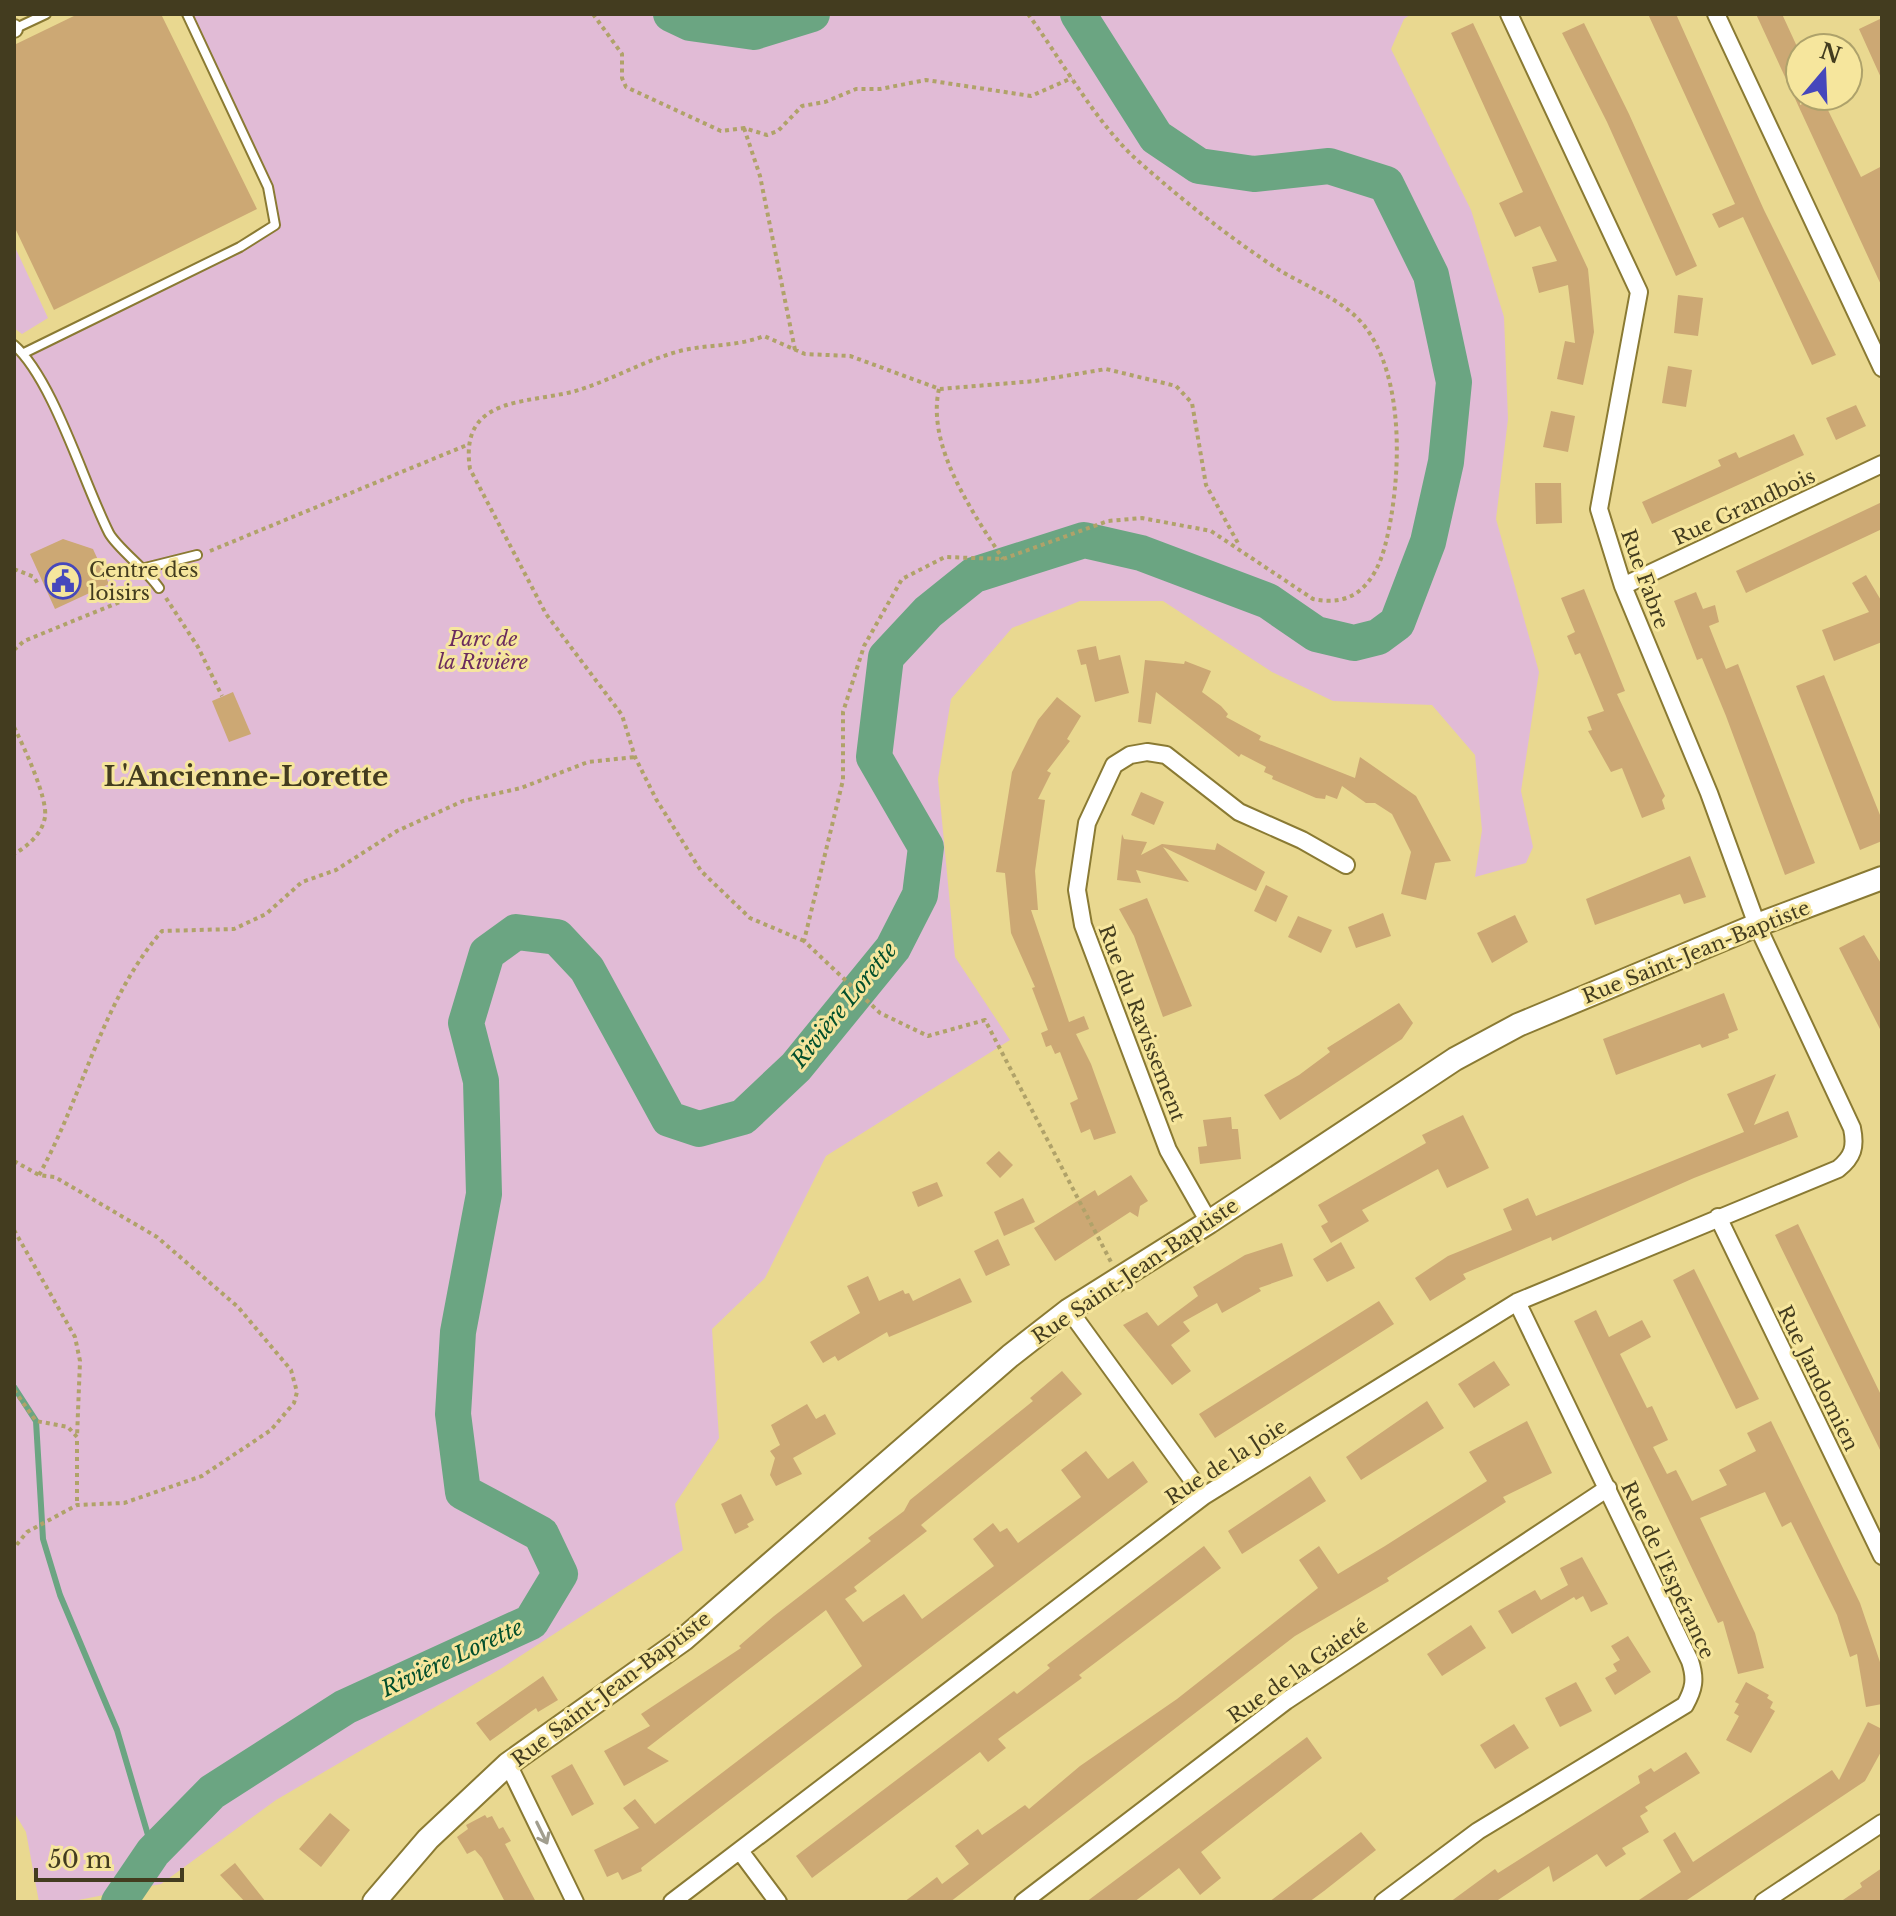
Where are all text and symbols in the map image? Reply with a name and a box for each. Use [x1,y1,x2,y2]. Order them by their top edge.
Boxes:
north arrow [1784,32,1864,112]
text: N [1816,37,1845,70]
street label: Rue Grandbois [1669,464,1819,550]
street label: Rue Fabre [1616,526,1674,632]
place label: Centre des loisirs [89,558,198,605]
public building icon: Centre des loisirs [44,562,82,600]
park label: Parc de la Rivière [438,627,528,674]
district label: L'Ancienne-Lorette [104,759,388,794]
street label: Rue Saint-Jean-Baptiste [1579,895,1813,1009]
street label: Rue du Ravissement [1093,921,1191,1125]
water label: Rivière Lorette [785,937,903,1074]
street label: Rue Saint-Jean-Baptiste [1028,1193,1242,1349]
street label: Rue Jandomien [1772,1301,1864,1455]
street label: Rue de la Joie [1161,1414,1291,1510]
street label: Rue de l'Espérance [1616,1477,1720,1663]
street label: Rue Saint-Jean-Baptiste [507,1606,715,1772]
water label: Rivière Lorette [376,1613,527,1703]
street label: Rue de la Gaieté [1223,1614,1373,1728]
one-way arrow [535,1821,550,1845]
scale bar [36,1832,182,1882]
text: 50 m [48,1845,112,1874]

